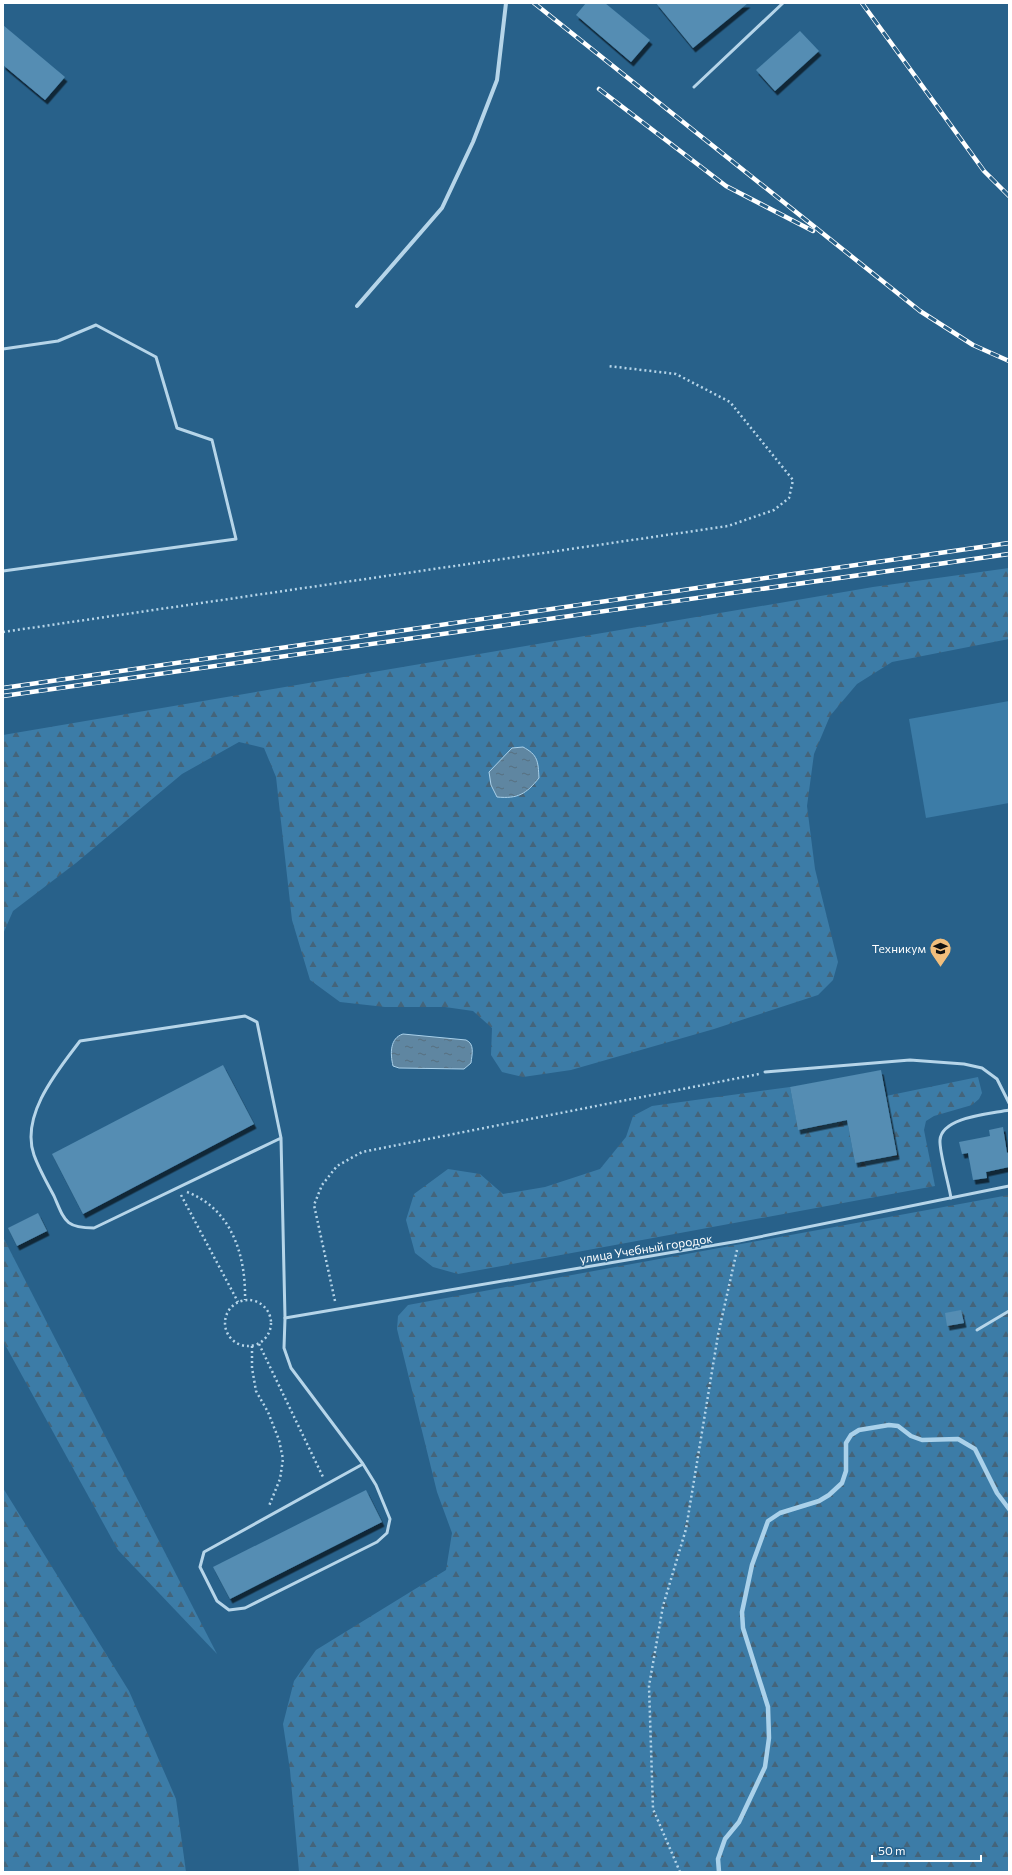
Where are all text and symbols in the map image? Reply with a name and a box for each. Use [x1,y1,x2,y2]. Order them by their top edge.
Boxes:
school or university icon: Техникум [928,935,954,968]
place label: Техникум [872,941,926,955]
street label: улица Учебный городок [579,1230,714,1265]
scale bar [872,1837,981,1863]
text: 50 m [878,1843,906,1857]

